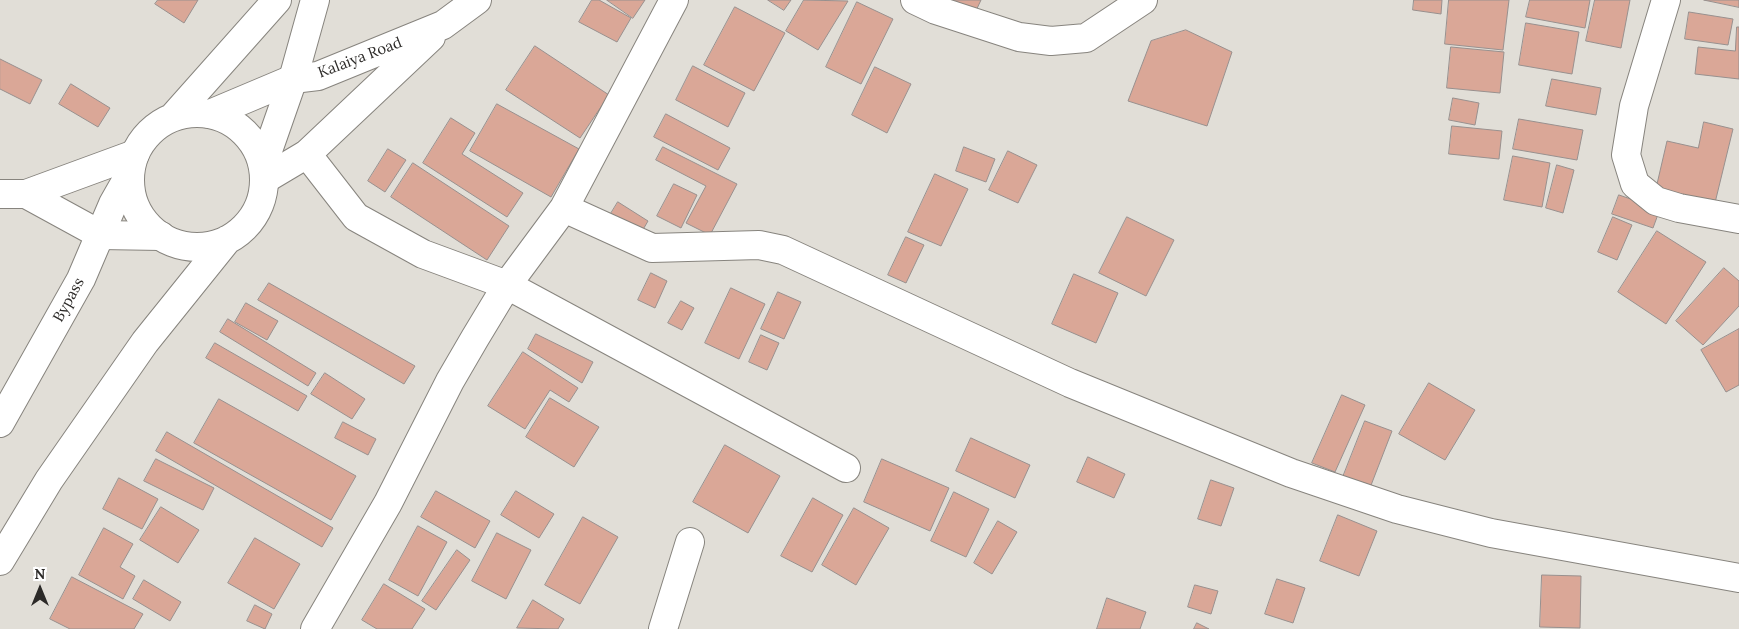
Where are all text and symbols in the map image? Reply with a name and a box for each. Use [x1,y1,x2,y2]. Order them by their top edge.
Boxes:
street label: Kalaiya Road [316,34,404,82]
street label: Bypass [50,275,88,325]
north arrow [15,564,65,614]
text: N [35,565,45,583]

